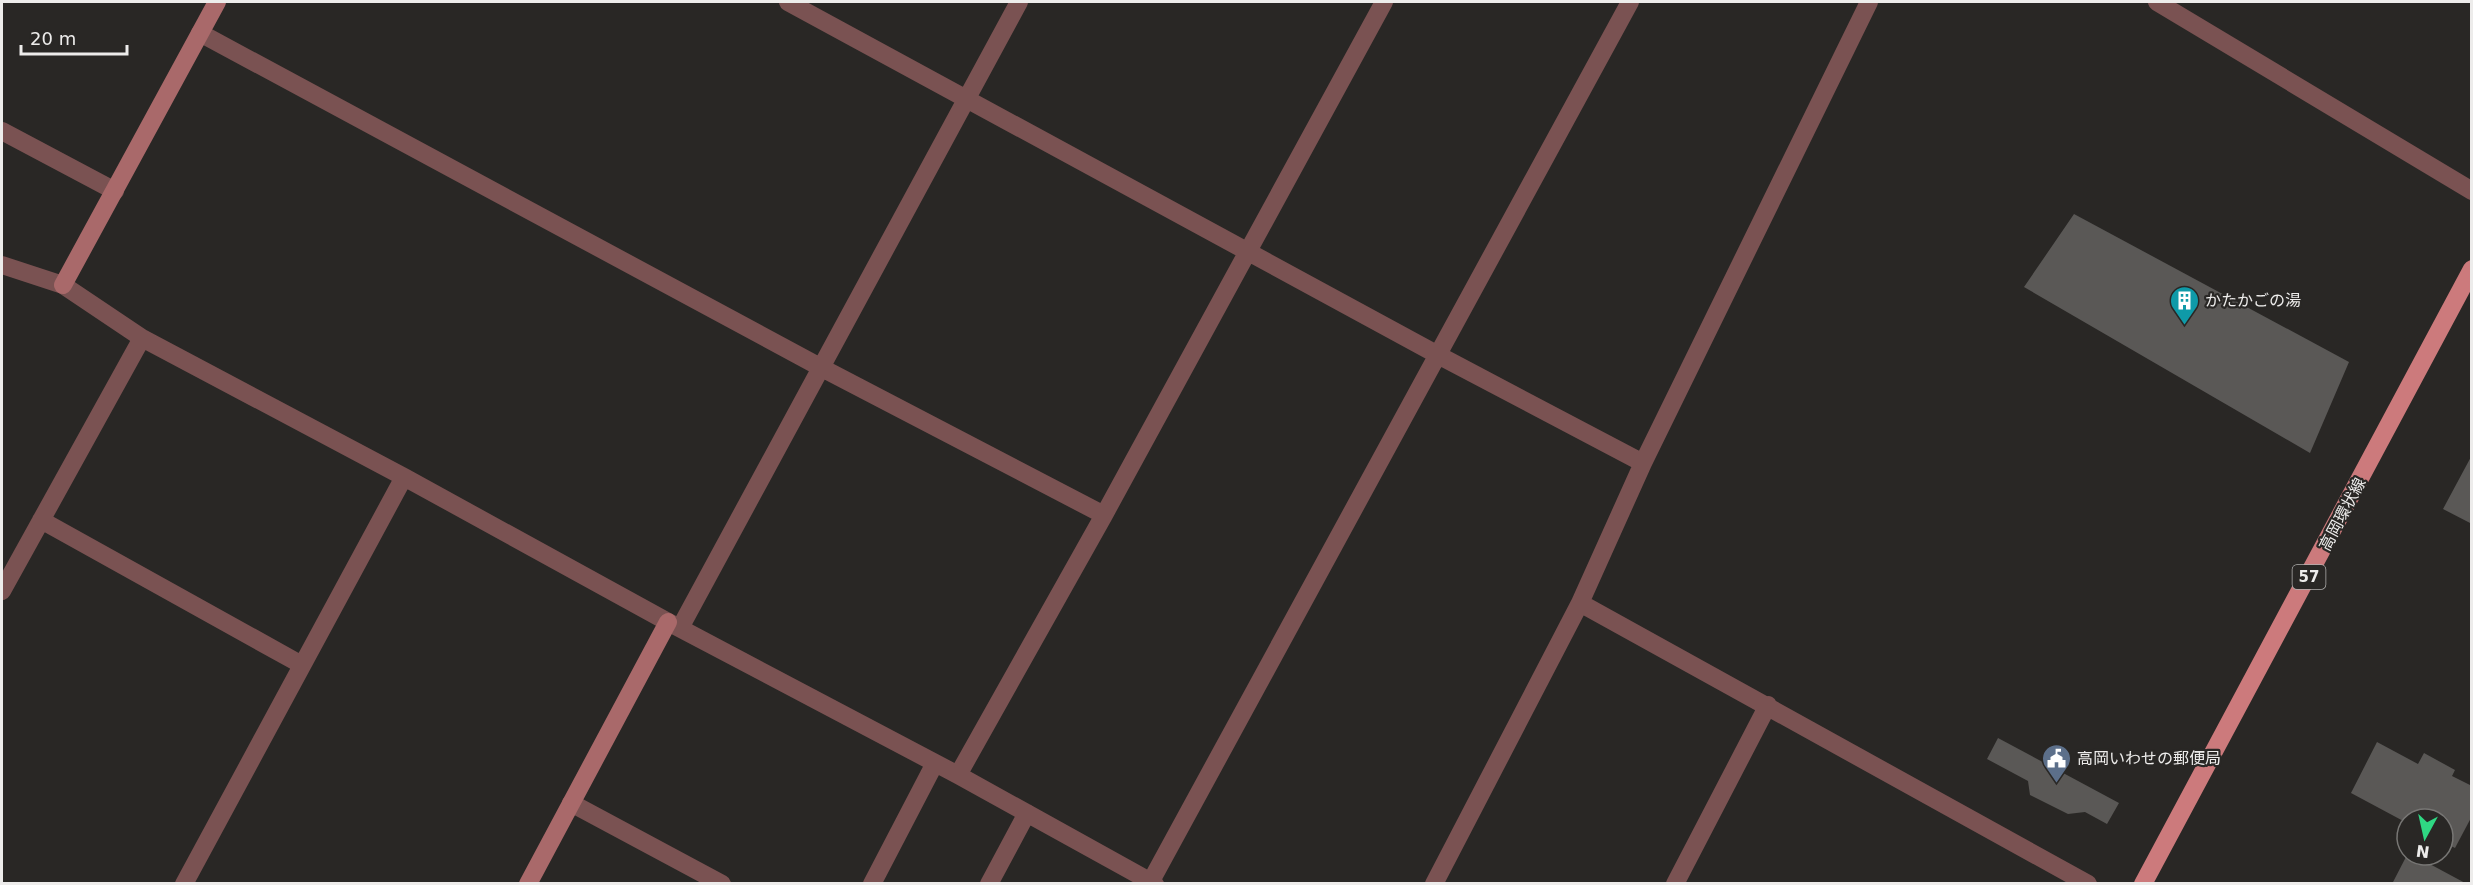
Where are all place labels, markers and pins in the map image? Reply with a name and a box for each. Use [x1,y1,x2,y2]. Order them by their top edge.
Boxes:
building icon: かたかごの湯 [2168,284,2200,326]
place label: かたかごの湯 [2205,291,2301,310]
public building icon: 高岡いわせの郵便局 [2040,742,2072,784]
place label: 高岡いわせの郵便局 [2077,749,2221,768]

